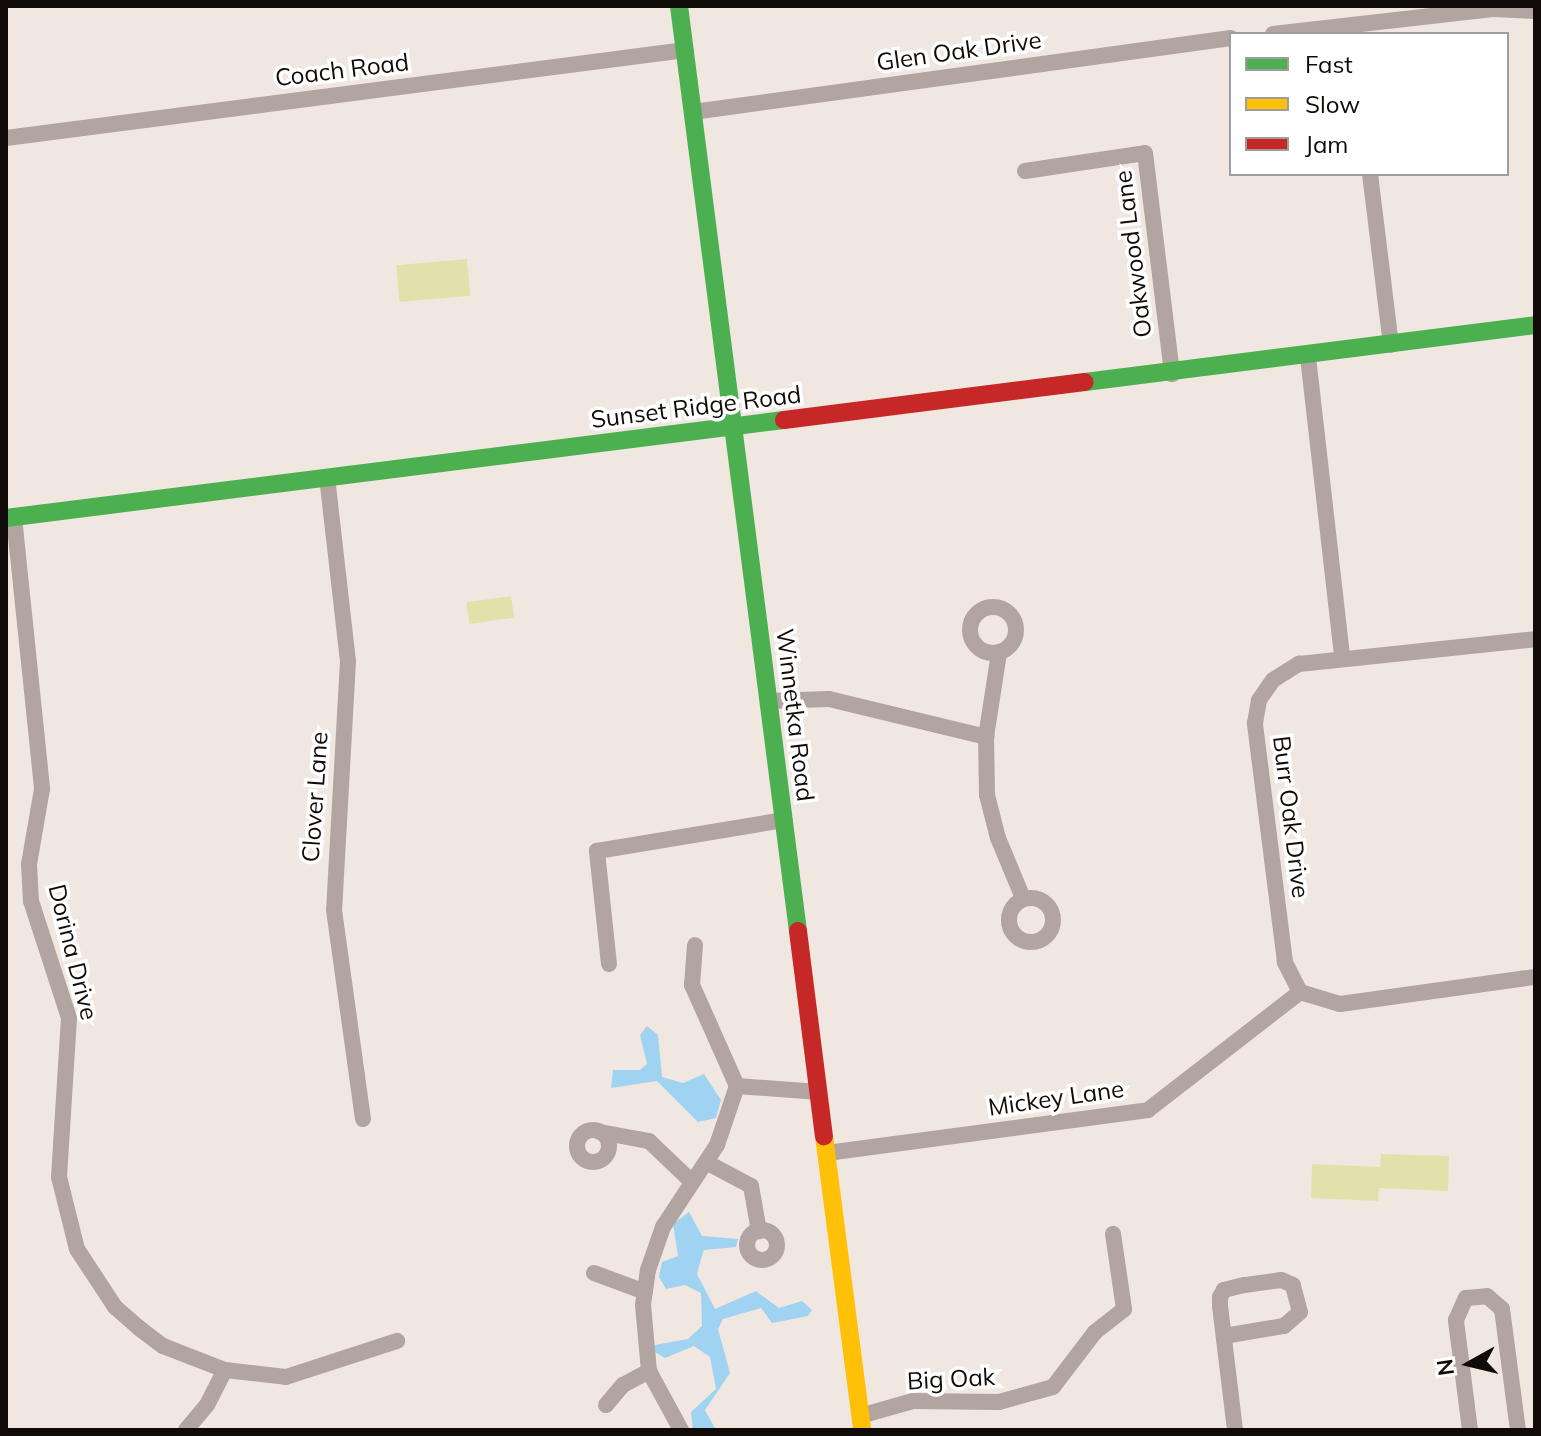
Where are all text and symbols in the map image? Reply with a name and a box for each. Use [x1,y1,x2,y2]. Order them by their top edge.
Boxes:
street label: Glen Oak Drive [875,25,1043,77]
legend [1229,32,1509,176]
street label: Coach Road [273,47,411,93]
text: Fast [1305,49,1353,79]
text: Slow [1305,89,1360,119]
text: Jam [1305,129,1348,159]
street label: Oakwood Lane [1108,169,1158,339]
street label: Sunset Ridge Road [589,380,803,434]
street label: Winnetka Road [770,627,820,803]
street label: Clover Lane [296,731,334,863]
street label: Burr Oak Drive [1267,734,1315,900]
street label: Dorina Drive [42,881,104,1023]
street label: Mickey Lane [986,1074,1126,1122]
north arrow [1429,1324,1509,1404]
text: N [1430,1357,1460,1378]
street label: Big Oak [906,1362,996,1396]

